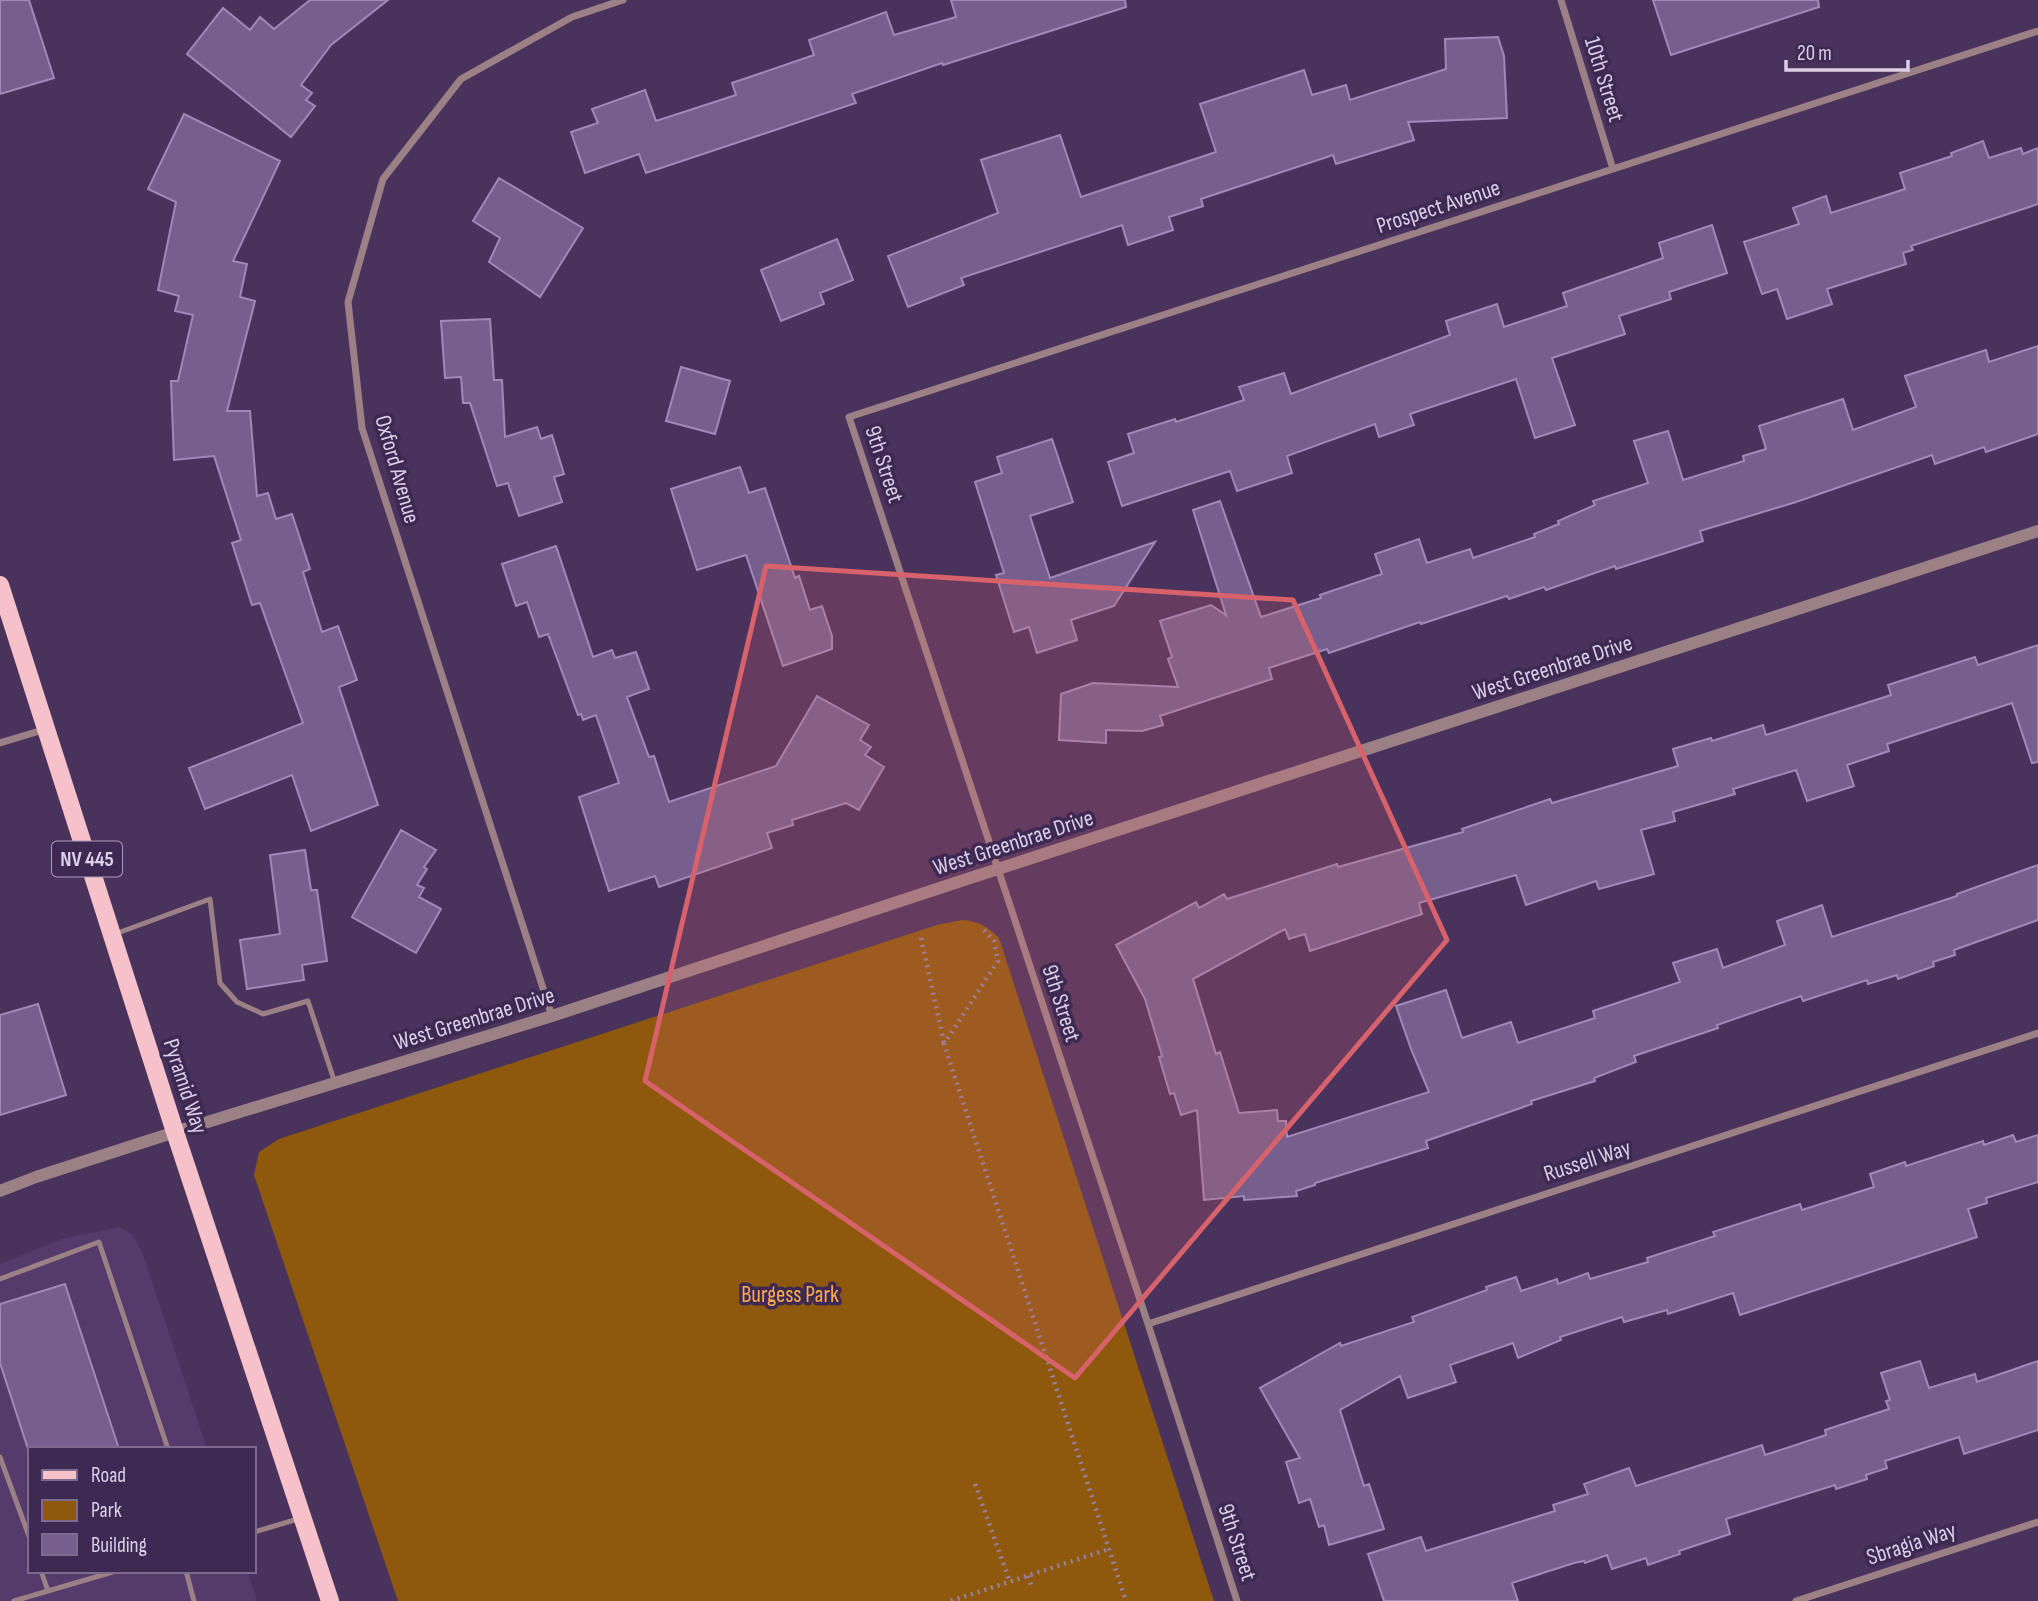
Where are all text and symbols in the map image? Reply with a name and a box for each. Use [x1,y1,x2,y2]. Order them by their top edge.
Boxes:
scale bar [1786,28,1909,72]
street label: 10th Street [1578,33,1630,125]
text: 20 m [1797,41,1832,66]
street label: Prospect Avenue [1373,174,1504,240]
street label: Oxford Avenue [368,412,426,527]
street label: 9th Street [858,422,910,506]
street label: West Greenbrae Drive [1469,629,1636,707]
street label: West Greenbrae Drive [930,804,1097,882]
road number: NV 445 [52,842,122,876]
street label: 9th Street [1035,961,1087,1045]
street label: West Greenbrae Drive [391,981,558,1057]
street label: Pyramid Way [157,1035,214,1137]
street label: Russell Way [1540,1134,1634,1188]
park label: Burgess Park [741,1281,839,1309]
legend [28,1447,256,1573]
text: Road [91,1463,126,1488]
text: Park [91,1498,122,1523]
street label: 9th Street [1211,1500,1263,1584]
street label: Sbragia Way [1863,1516,1960,1572]
text: Building [91,1533,147,1558]

